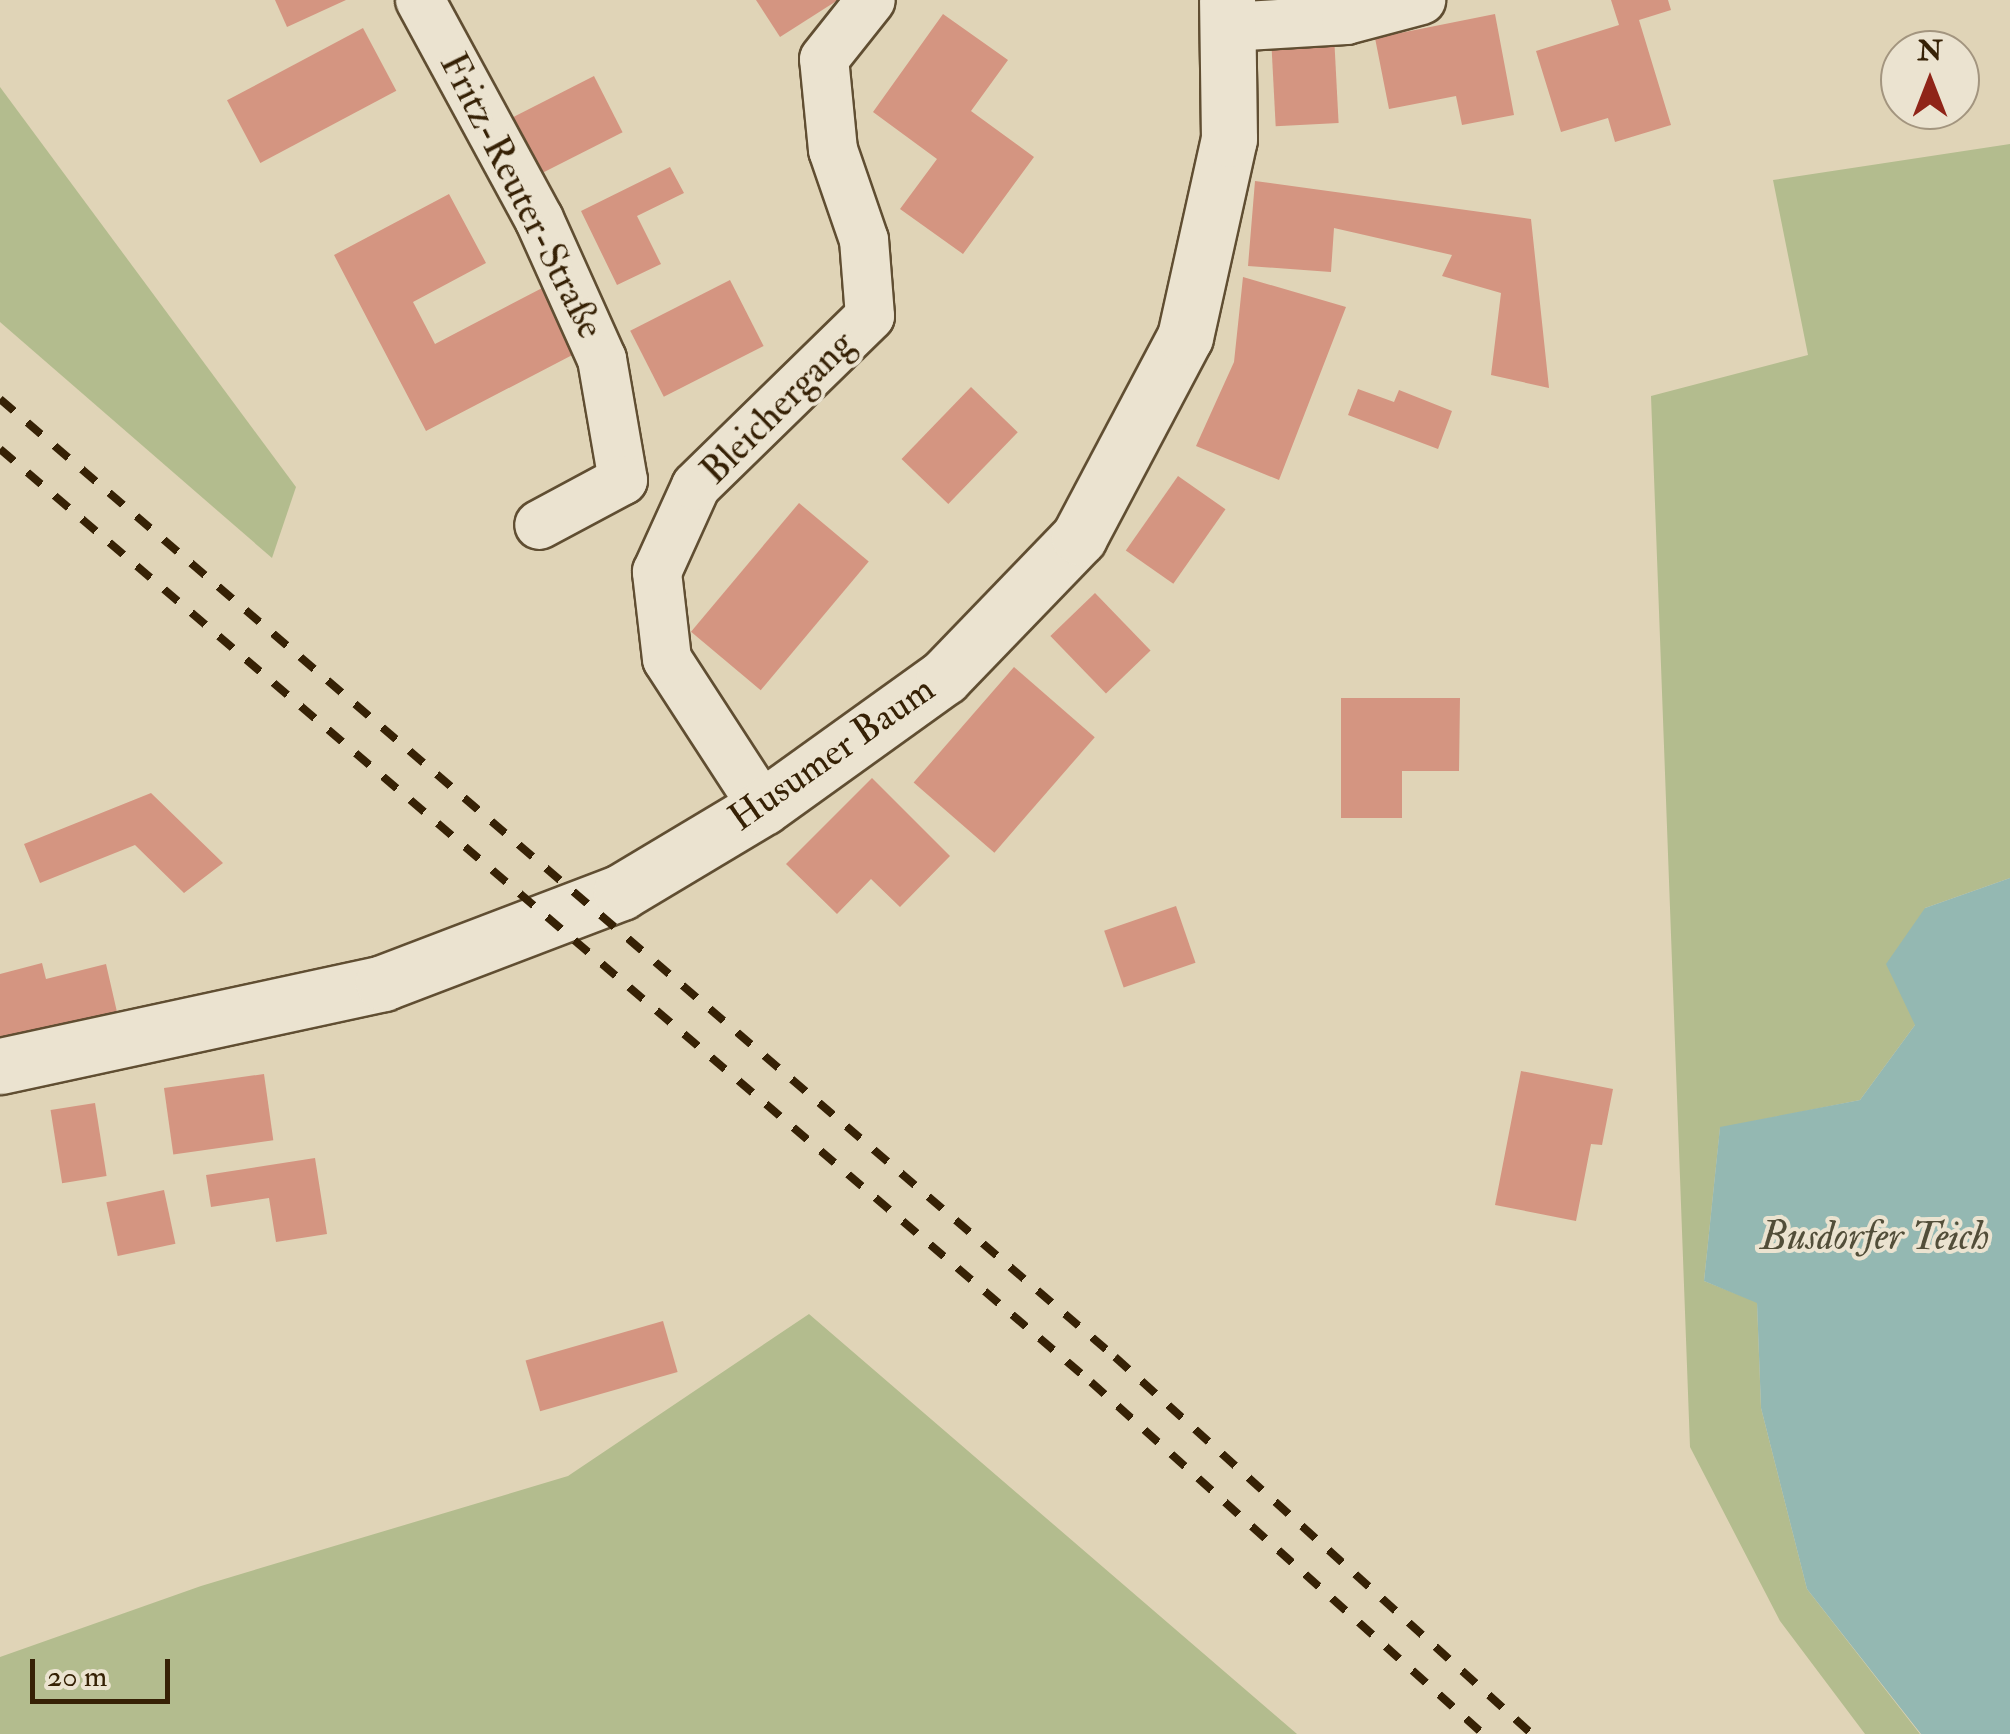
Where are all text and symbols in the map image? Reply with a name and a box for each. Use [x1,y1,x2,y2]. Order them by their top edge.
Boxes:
north arrow [1880,30,1980,130]
text: N [1917,34,1943,69]
street label: Fritz-Reuter-Straße [429,46,613,346]
street label: Bleichergang [692,322,864,494]
street label: Husumer Baum [721,666,943,842]
water label: Busdorfer Teich [1761,1213,1989,1261]
scale bar [35,1639,175,1701]
text: 20 m [47,1658,107,1695]

